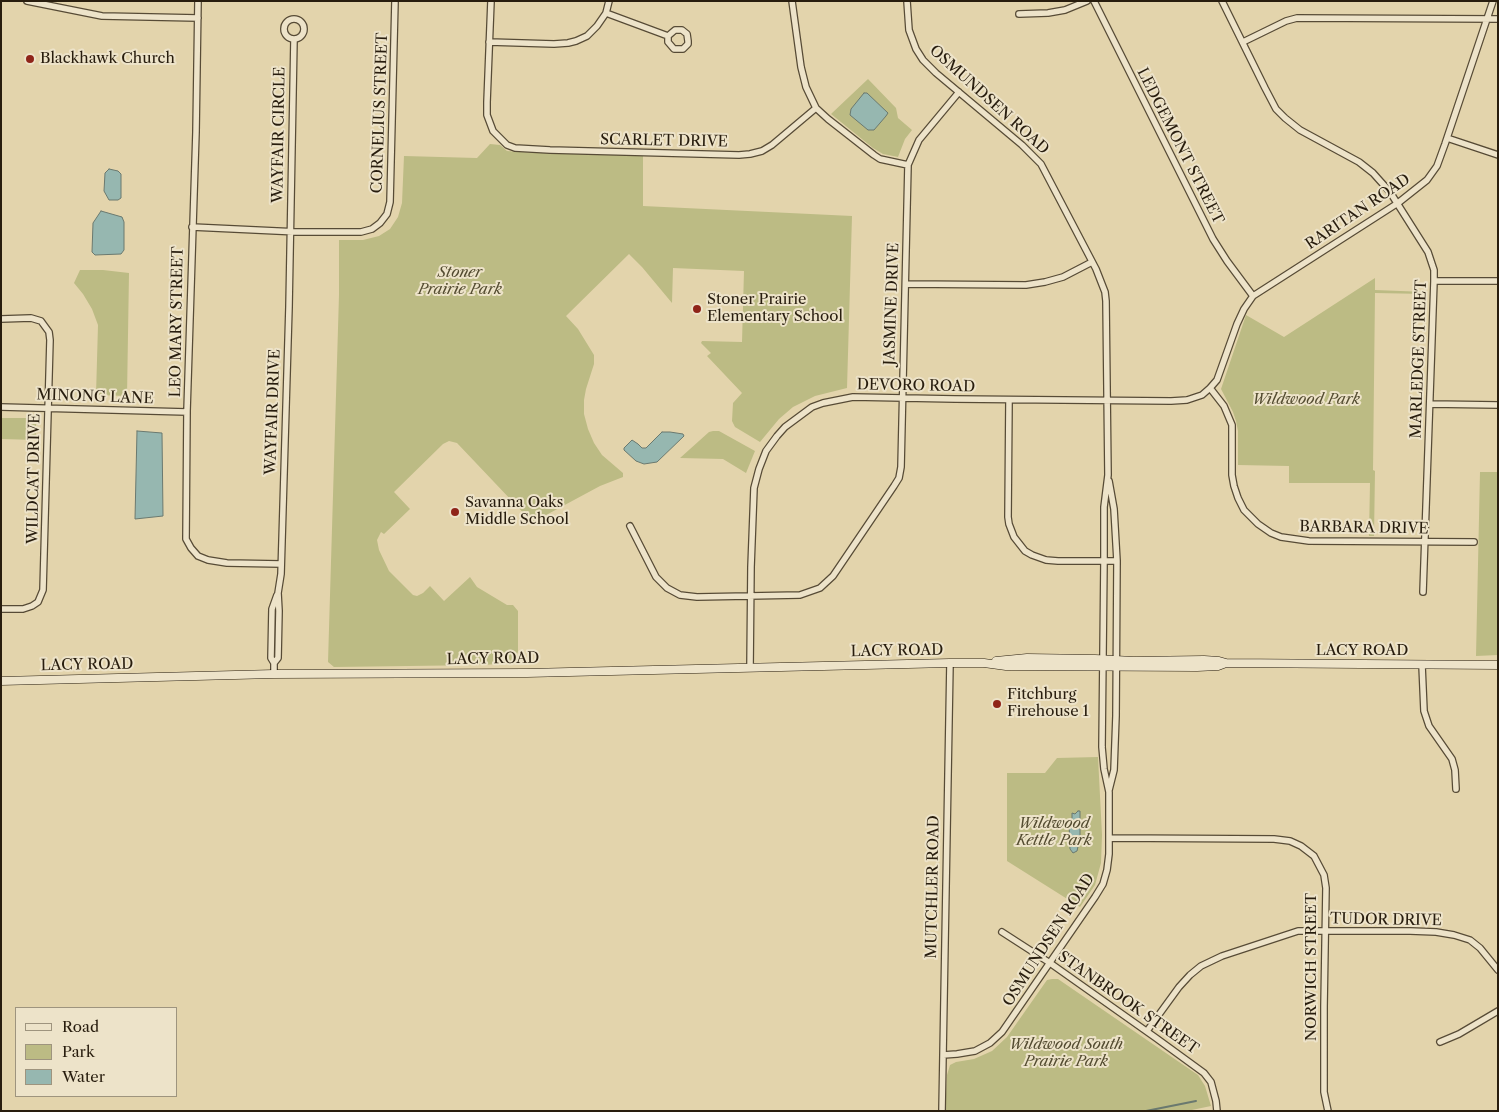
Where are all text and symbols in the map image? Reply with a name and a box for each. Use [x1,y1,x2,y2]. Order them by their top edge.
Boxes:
street label: CORNELIUS STREET [368,32,392,194]
street label: OSMUNDSEN ROAD [926,42,1052,158]
place label: Blackhawk Church [40,50,175,68]
marker: Blackhawk Church [24,53,36,65]
street label: LEDGEMONT STREET [1133,65,1227,227]
street label: WAYFAIR CIRCLE [269,67,289,203]
street label: SCARLET DRIVE [600,131,728,151]
street label: RARITAN ROAD [1302,170,1414,254]
street label: JASMINE DRIVE [881,242,903,366]
street label: LEO MARY STREET [167,246,187,398]
park label: Stoner Prairie Park [418,264,502,299]
street label: MARLEDGE STREET [1407,279,1431,439]
place label: Stoner Prairie Elementary School [707,291,843,326]
marker: Stoner Prairie Elementary School [691,303,703,315]
street label: WAYFAIR DRIVE [262,349,284,475]
street label: DEVORO ROAD [857,376,975,396]
street label: MINONG LANE [36,386,154,408]
park label: Wildwood Park [1252,391,1360,409]
street label: WILDCAT DRIVE [24,414,44,544]
place label: Savanna Oaks Middle School [465,494,569,529]
marker: Savanna Oaks Middle School [449,506,461,518]
street label: BARBARA DRIVE [1299,518,1429,538]
street label: LACY ROAD [850,641,944,661]
street label: LACY ROAD [1316,642,1408,660]
street label: LACY ROAD [446,649,540,669]
street label: LACY ROAD [40,655,134,675]
place label: Fitchburg Firehouse 1 [1007,686,1089,721]
marker: Fitchburg Firehouse 1 [991,698,1003,710]
street label: MUTCHLER ROAD [923,815,943,959]
park label: Wildwood Kettle Park [1016,815,1092,850]
street label: OSMUNDSEN ROAD [999,870,1099,1010]
street label: NORWICH STREET [1303,893,1321,1041]
street label: TUDOR DRIVE [1330,910,1442,930]
street label: STANBROOK STREET [1054,948,1202,1058]
legend [15,1007,178,1097]
text: Road [62,1017,99,1036]
park label: Wildwood South Prairie Park [1009,1036,1123,1071]
text: Park [62,1042,95,1061]
text: Water [62,1067,105,1086]

